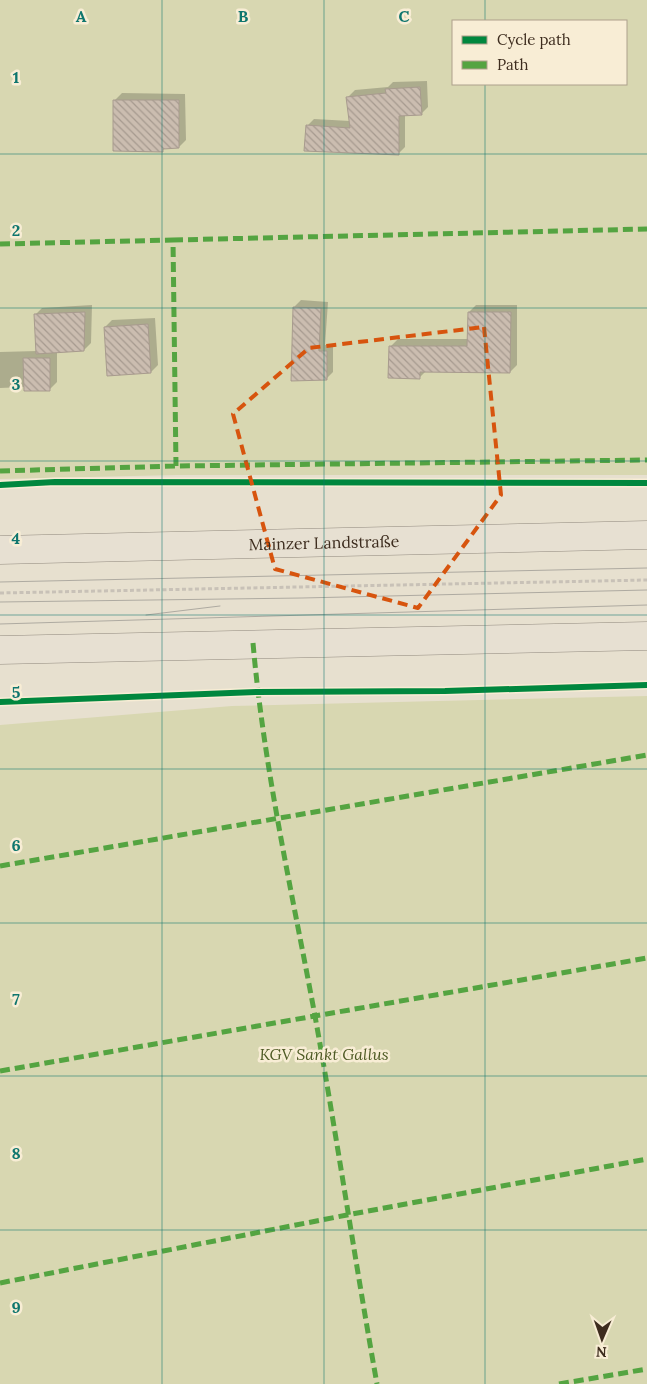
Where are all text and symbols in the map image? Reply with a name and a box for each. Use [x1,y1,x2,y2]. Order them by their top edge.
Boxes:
text: A [76,6,87,26]
text: B [238,6,249,26]
text: C [398,6,410,26]
legend [452,20,627,85]
text: Cycle path [497,30,571,49]
text: Path [497,55,528,74]
text: 1 [13,67,19,87]
text: 2 [12,220,20,240]
text: 3 [12,374,21,394]
text: 4 [12,528,21,548]
street label: Mainzer Landstraße [248,531,400,554]
text: 5 [12,682,21,702]
text: 6 [11,835,21,855]
text: 7 [12,989,20,1009]
park label: KGV Sankt Gallus [259,1044,389,1064]
text: 8 [11,1143,21,1163]
text: 9 [11,1297,21,1317]
north arrow [577,1314,627,1364]
text: N [596,1343,607,1361]

